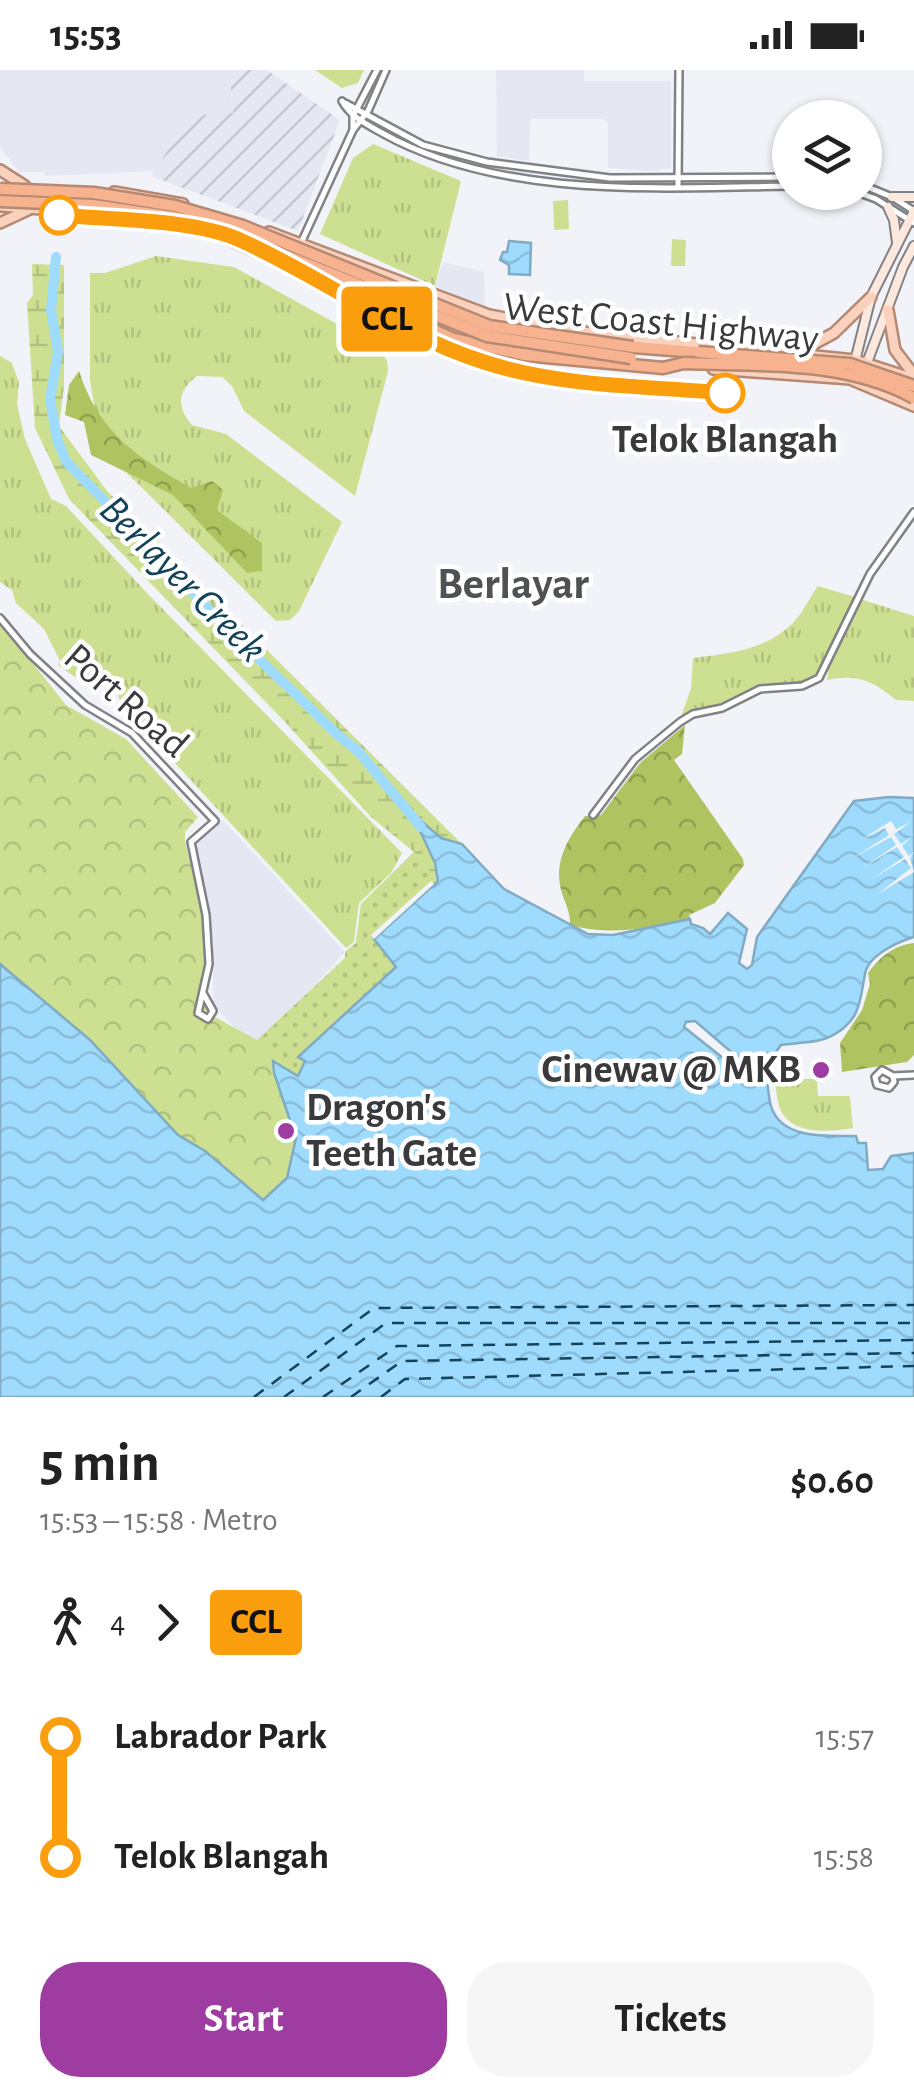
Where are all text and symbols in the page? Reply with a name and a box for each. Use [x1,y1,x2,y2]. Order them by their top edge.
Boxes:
text: 15:53 [50,16,122,54]
map controls [772,100,882,210]
button: layers [772,100,882,210]
unlabelled marker [40,196,78,234]
line badge: CCL [330,286,444,352]
street label: West Coast Highway [501,287,821,359]
text: CCL [361,302,413,337]
marker: Telok Blangah [706,374,744,412]
place label: Telok Blangah [612,420,838,460]
water label: Berlayer Creek [92,488,274,670]
district label: Berlayar [437,562,589,607]
street label: Port Road [56,637,196,765]
place label: Cinewav @ MKB [541,1050,801,1091]
marker: Cinewav @ MKB [810,1059,832,1081]
place label: Dragon's Teeth Gate [306,1088,477,1174]
marker: Dragon's Teeth Gate [275,1120,297,1142]
text: 5 min [40,1436,160,1491]
text: $0.60 [790,1463,874,1501]
text: 15:53 – 15:58 · Metro [40,1504,278,1536]
icon: walk [40,1595,95,1650]
icon: forward [140,1595,195,1650]
text: CCL [230,1605,282,1640]
text: 4 [110,1606,125,1638]
text: Labrador Park [114,1718,327,1756]
text: 15:57 [816,1721,874,1753]
text: Telok Blangah [114,1838,329,1876]
text: 15:58 [814,1841,874,1873]
button: Start [40,1962,447,2077]
button: Tickets [467,1962,874,2077]

